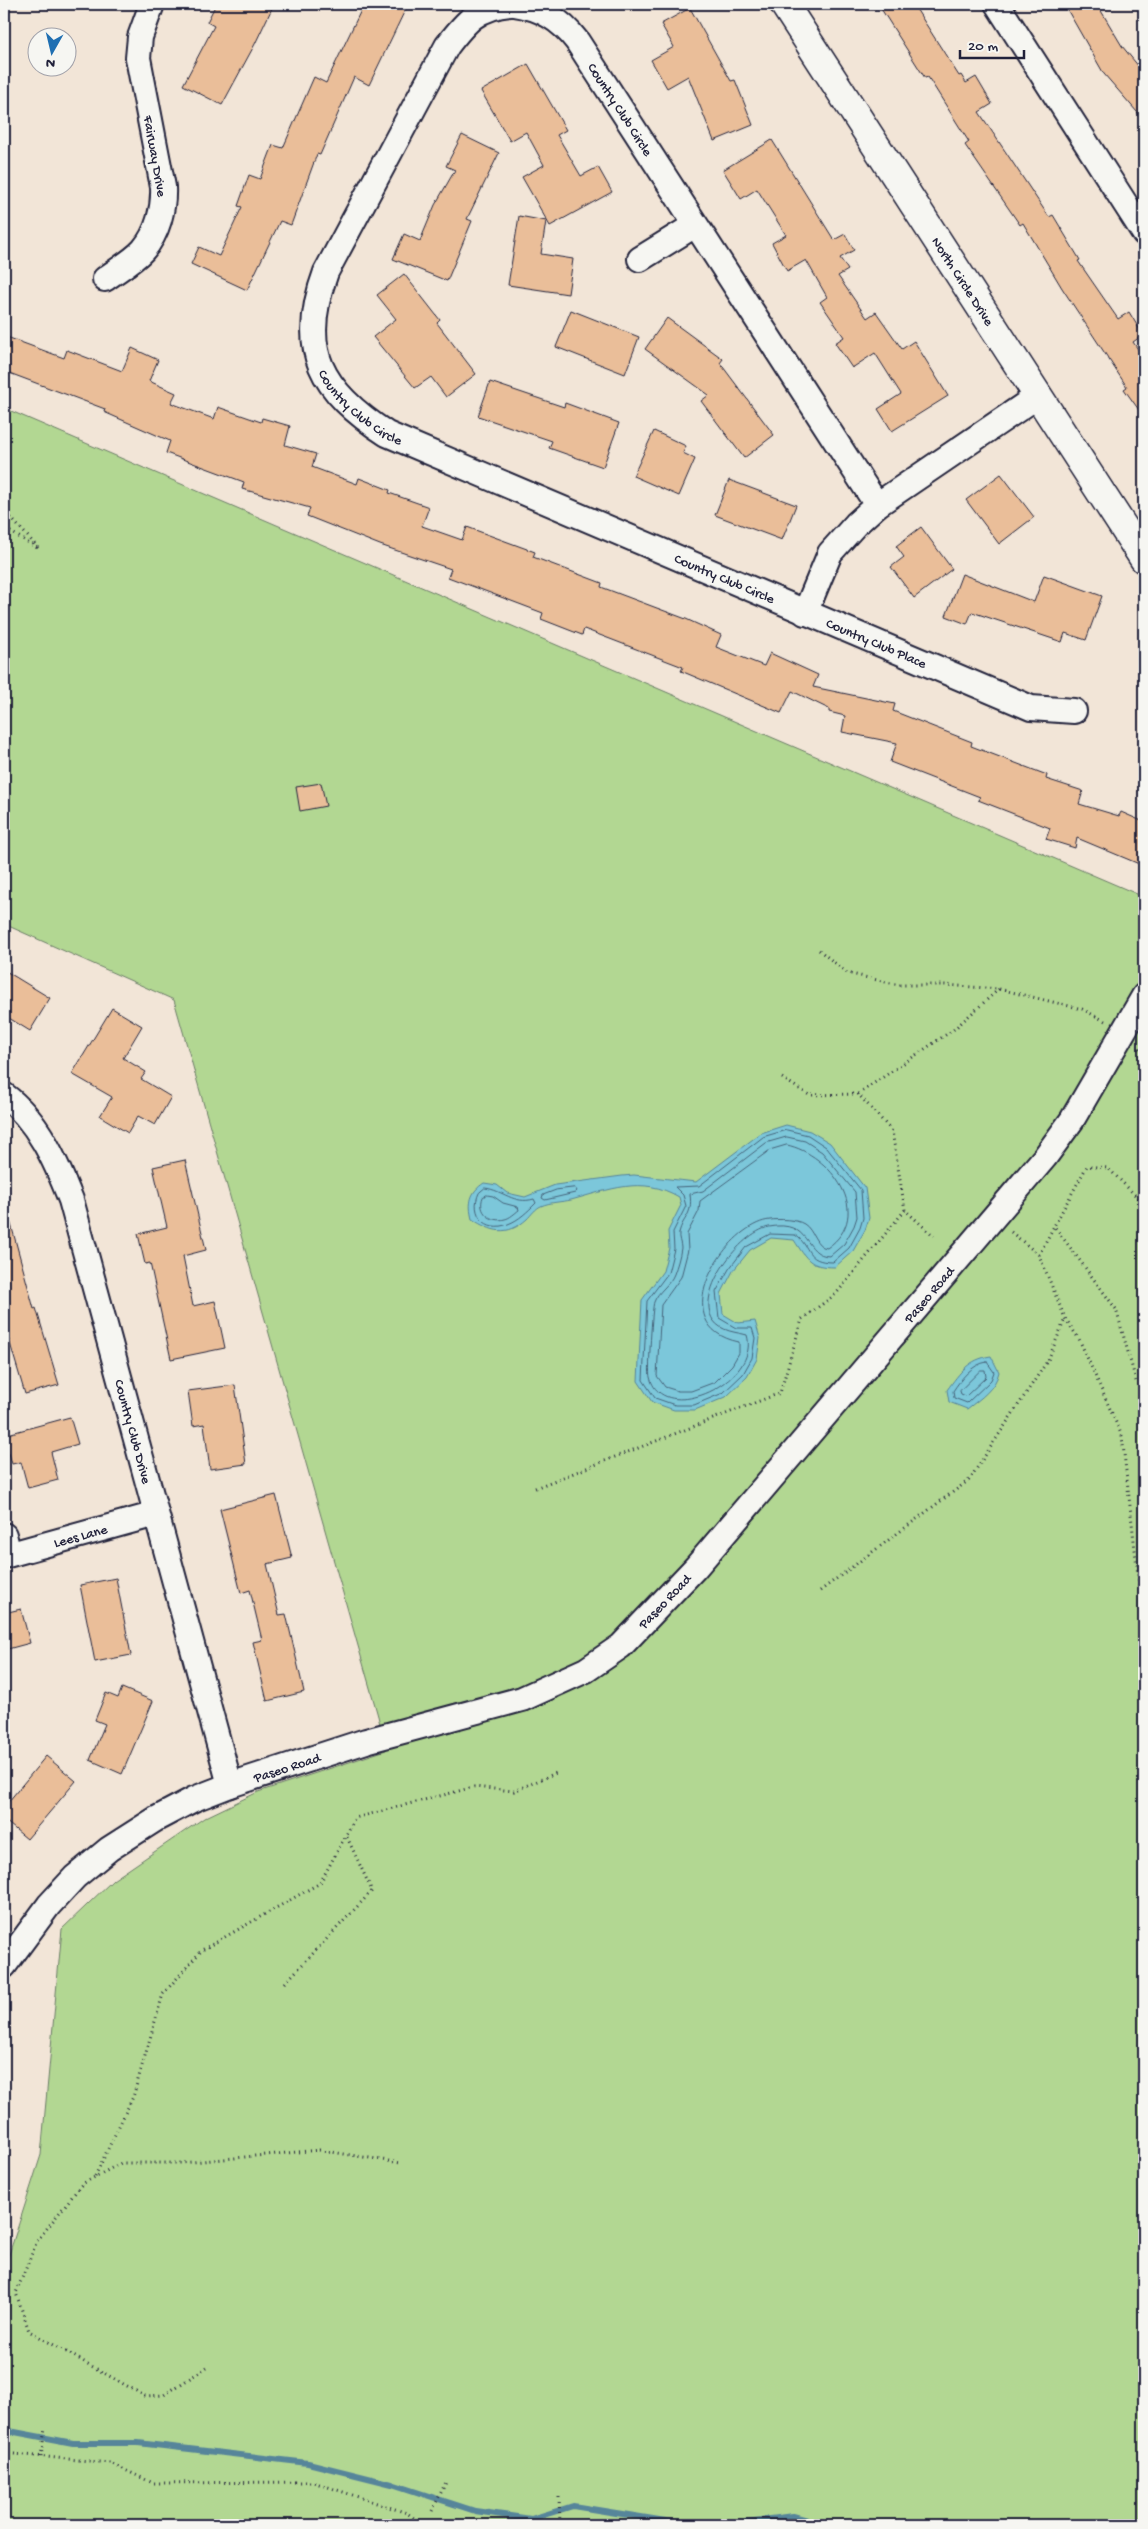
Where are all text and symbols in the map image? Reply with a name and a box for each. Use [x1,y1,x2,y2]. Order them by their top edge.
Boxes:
north arrow [28,28,78,78]
scale bar [960,28,1024,60]
text: 20 m [968,38,998,56]
text: N [45,53,56,71]
street label: Country Club Circle [582,60,656,161]
street label: Fairway Drive [138,113,169,199]
street label: North Circle Drive [926,235,997,331]
street label: Country Club Circle [313,367,405,451]
street label: Country Club Circle [671,551,778,609]
street label: Country Club Place [823,616,929,674]
street label: Paseo Road [901,1262,960,1328]
street label: Country Club Drive [109,1378,154,1487]
street label: Lees Lane [52,1522,110,1553]
street label: Paseo Road [635,1570,697,1634]
street label: Paseo Road [251,1750,325,1788]

